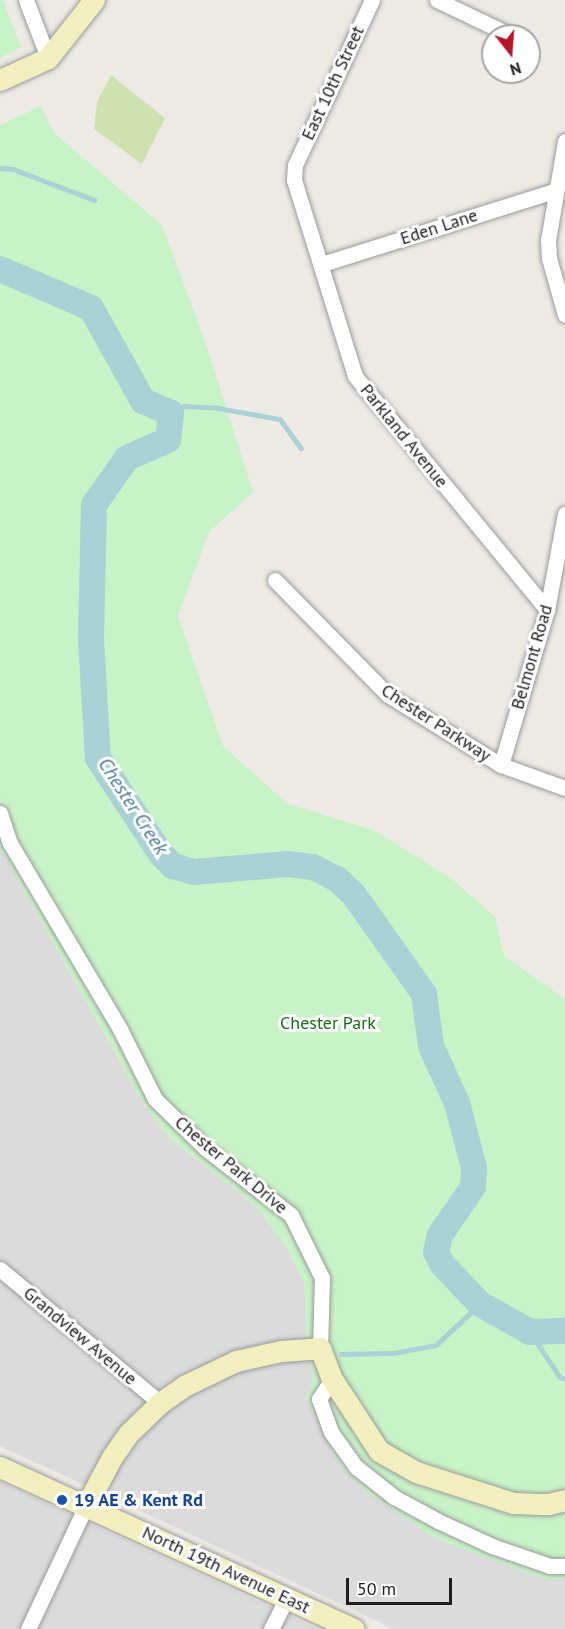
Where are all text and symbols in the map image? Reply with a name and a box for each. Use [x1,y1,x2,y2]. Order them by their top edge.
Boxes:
street label: East 10th Street [297,23,369,143]
north arrow [481,24,541,84]
text: N [508,58,524,80]
street label: Eden Lane [398,204,480,250]
street label: Parkland Avenue [355,380,453,492]
street label: Belmont Road [507,602,557,712]
street label: Chester Parkway [377,680,495,766]
water label: Chester Creek [93,753,173,859]
park label: Chester Park [280,1012,376,1034]
street label: Chester Park Drive [170,1111,292,1219]
street label: Grandview Avenue [19,1282,141,1390]
place label: 19 AE & Kent Rd [74,1489,204,1511]
marker: 19 AE & Kent Rd [55,1493,69,1507]
street label: North 19th Avenue East [139,1522,313,1618]
scale bar [349,1566,456,1604]
text: 50 m [357,1577,396,1600]

